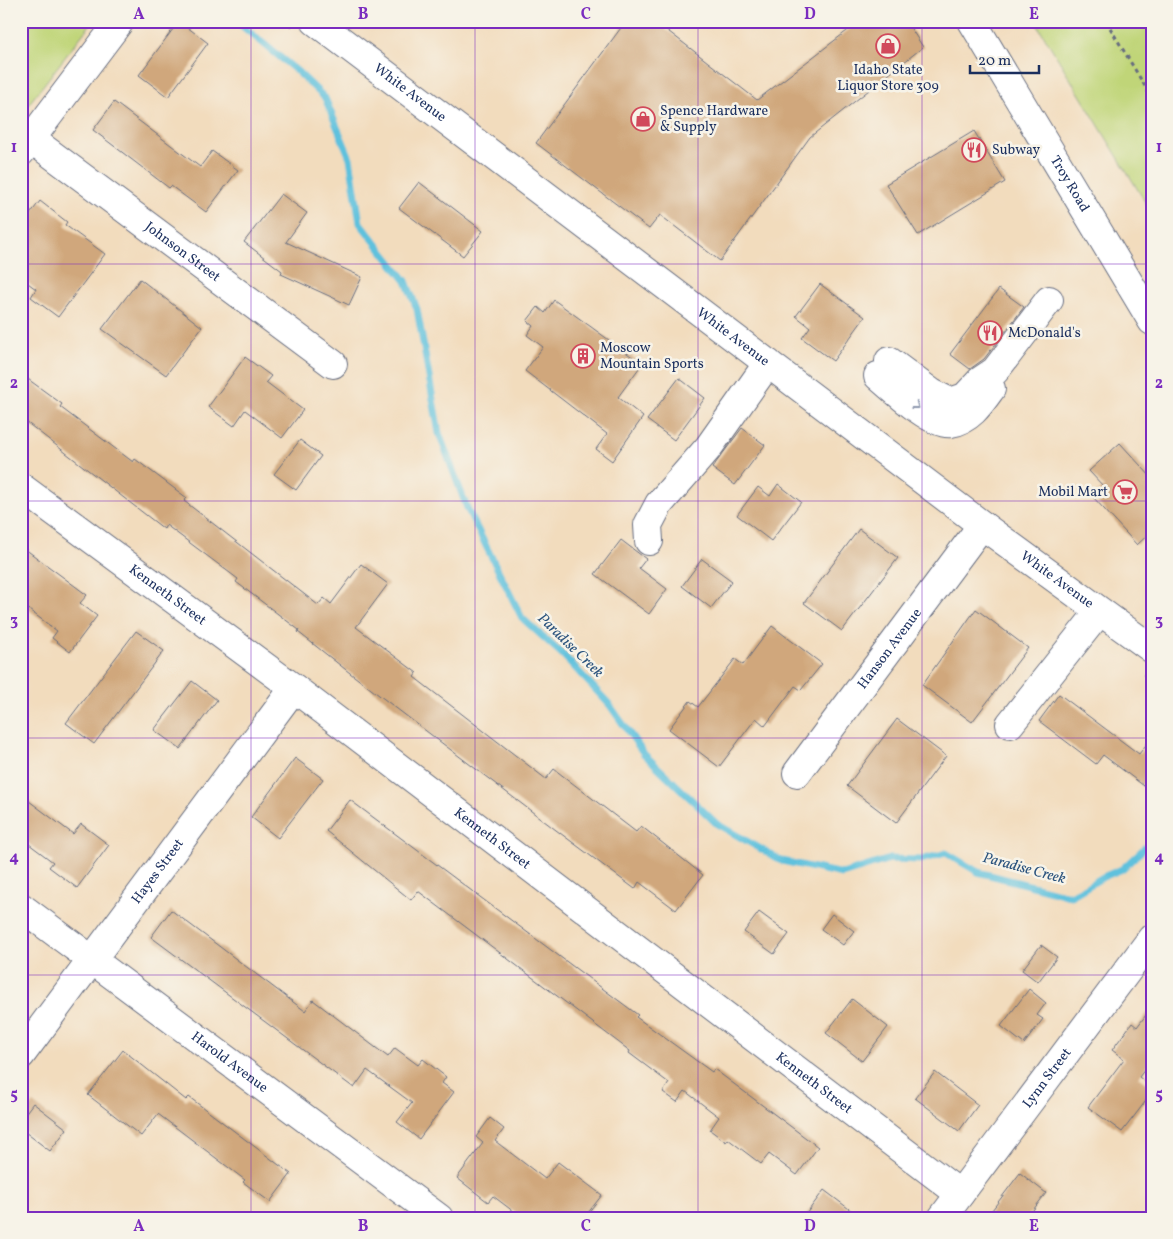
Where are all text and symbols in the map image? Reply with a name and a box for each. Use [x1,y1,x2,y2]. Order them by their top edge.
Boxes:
text: A [133,4,145,26]
text: B [358,4,369,26]
text: C [581,4,591,26]
text: D [804,4,816,26]
text: E [1029,4,1039,26]
shop icon: Idaho State Liquor Store 309 [875,33,901,59]
scale bar [970,42,1039,74]
text: 20 m [978,51,1011,72]
street label: White Avenue [370,59,450,127]
place label: Idaho State Liquor Store 309 [837,61,939,96]
place label: Spence Hardware & Supply [660,102,768,137]
shop icon: Spence Hardware & Supply [630,106,656,132]
text: 1 [11,137,17,159]
restaurant icon: Subway [961,137,987,163]
text: 1 [1156,137,1162,159]
place label: Subway [992,141,1041,160]
street label: Troy Road [1046,152,1094,216]
street label: Johnson Street [141,217,224,286]
street label: White Avenue [693,303,774,371]
restaurant icon: McDonald's [977,320,1003,346]
place label: McDonald's [1008,324,1081,343]
place label: Moscow Mountain Sports [600,339,704,374]
building icon: Moscow Mountain Sports [570,343,596,369]
text: 2 [10,373,18,395]
text: 2 [1155,373,1163,395]
one-way arrow [910,401,919,409]
supermarket icon: Mobil Mart [1112,479,1138,505]
place label: Mobil Mart [1038,483,1108,502]
street label: White Avenue [1017,547,1098,613]
street label: Kenneth Street [125,560,210,630]
street label: Hanson Avenue [853,604,926,693]
water label: Paradise Creek [532,609,608,683]
text: 3 [10,610,18,632]
text: 3 [1155,610,1163,632]
street label: Kenneth Street [450,803,535,874]
street label: Hayes Street [127,835,188,908]
text: 4 [9,847,19,869]
text: 4 [1154,847,1164,869]
water label: Paradise Creek [980,848,1068,890]
street label: Harold Avenue [187,1027,272,1097]
street label: Lynn Street [1018,1044,1076,1112]
street label: Kenneth Street [772,1048,856,1118]
text: 5 [10,1084,18,1106]
text: 5 [1155,1084,1163,1106]
text: A [133,1216,145,1238]
text: B [358,1216,369,1238]
text: C [581,1216,591,1238]
text: D [804,1216,816,1238]
text: E [1029,1216,1039,1238]

